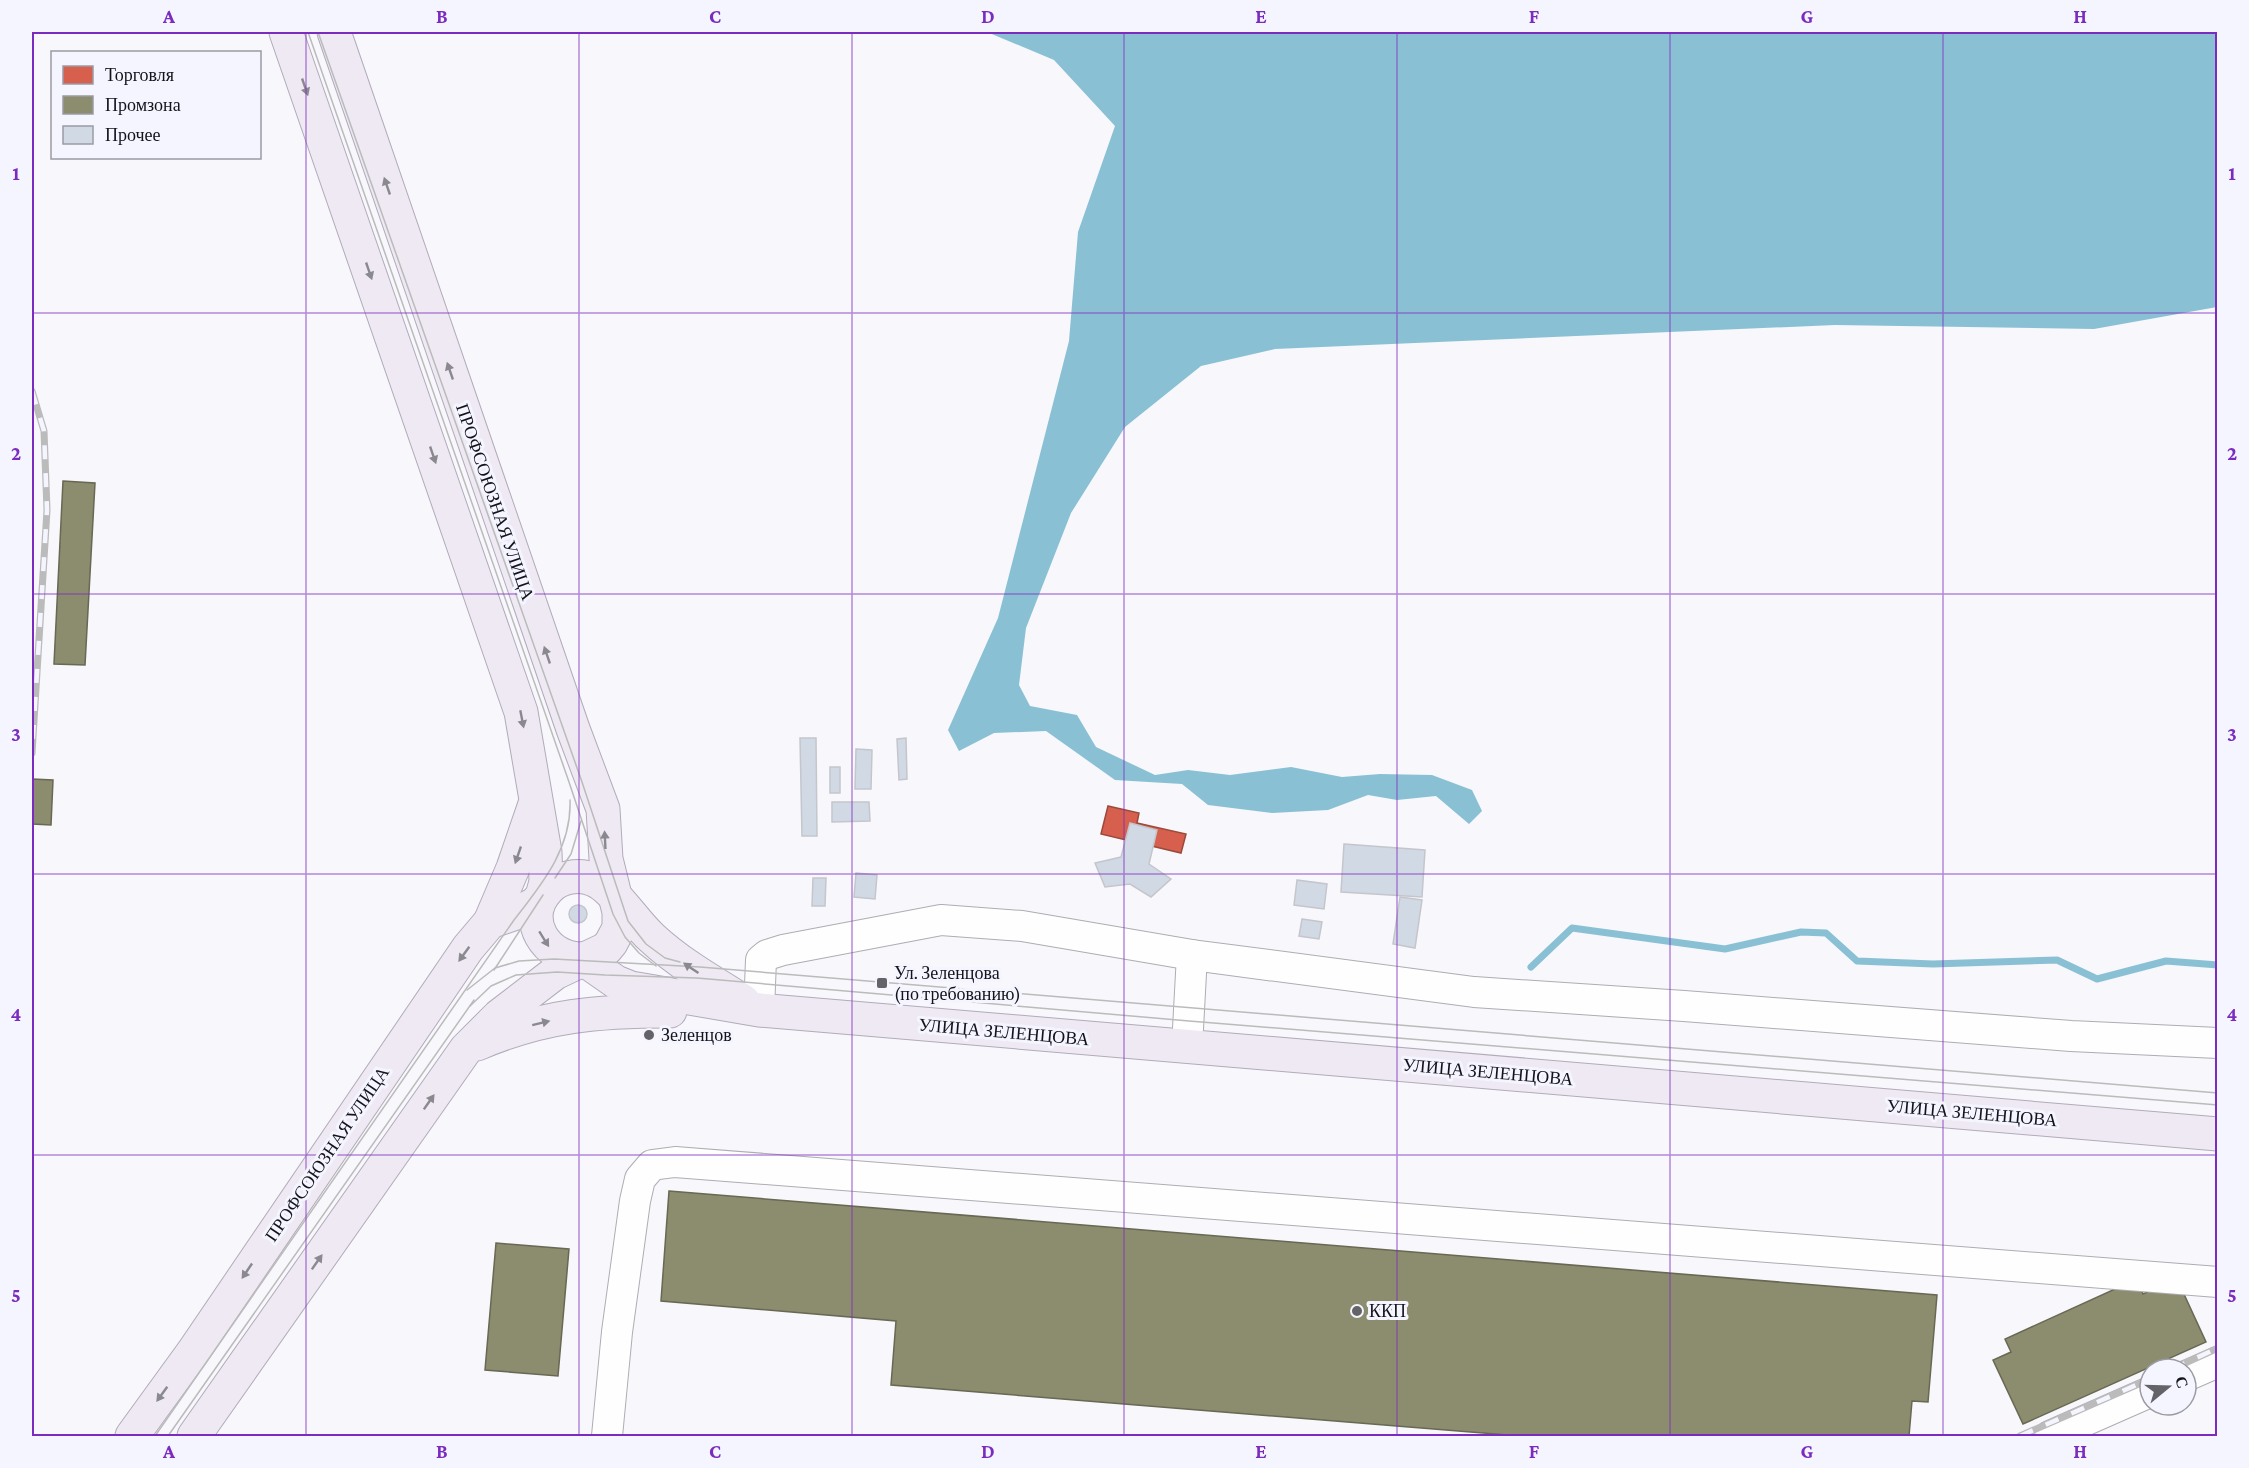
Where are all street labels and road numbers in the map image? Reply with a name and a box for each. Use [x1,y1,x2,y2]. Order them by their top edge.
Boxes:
street label: ПРОФСОЮЗНАЯ УЛИЦА [452,401,538,603]
street label: УЛИЦА ЗЕЛЕНЦОВА [918,1015,1090,1049]
street label: УЛИЦА ЗЕЛЕНЦОВА [1402,1055,1574,1089]
street label: ПРОФСОЮЗНАЯ УЛИЦА [261,1063,393,1245]
street label: УЛИЦА ЗЕЛЕНЦОВА [1886,1096,2058,1130]

